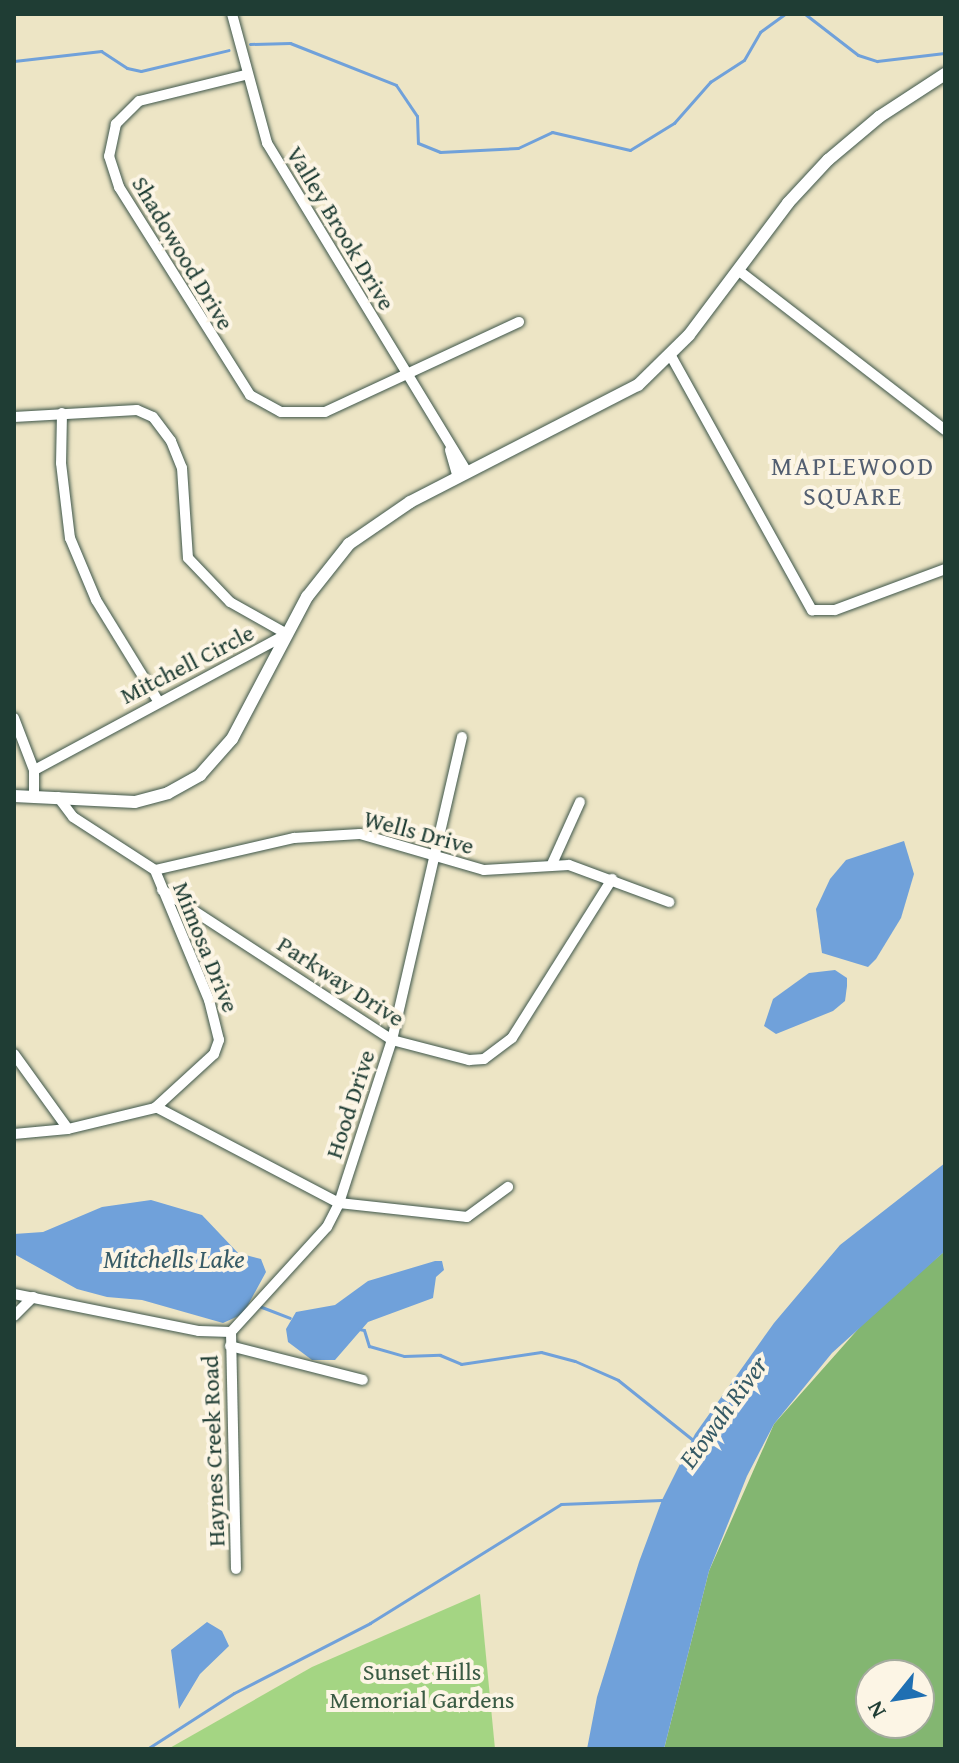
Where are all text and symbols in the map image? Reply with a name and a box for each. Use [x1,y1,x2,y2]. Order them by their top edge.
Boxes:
street label: Valley Brook Drive [281,141,401,315]
street label: Shadowood Drive [126,171,240,335]
district label: MAPLEWOOD SQUARE [771,450,935,512]
street label: Mitchell Circle [115,618,259,710]
street label: Wells Drive [361,803,477,861]
street label: Mimosa Drive [167,878,245,1016]
street label: Parkway Drive [272,929,410,1033]
street label: Hood Drive [319,1046,381,1162]
water label: Mitchells Lake [103,1243,245,1275]
water label: Etowah River [672,1350,774,1474]
street label: Haynes Creek Road [195,1355,231,1547]
park label: Sunset Hills Memorial Gardens [329,1658,515,1714]
north arrow [855,1659,935,1739]
text: N [858,1696,893,1724]

